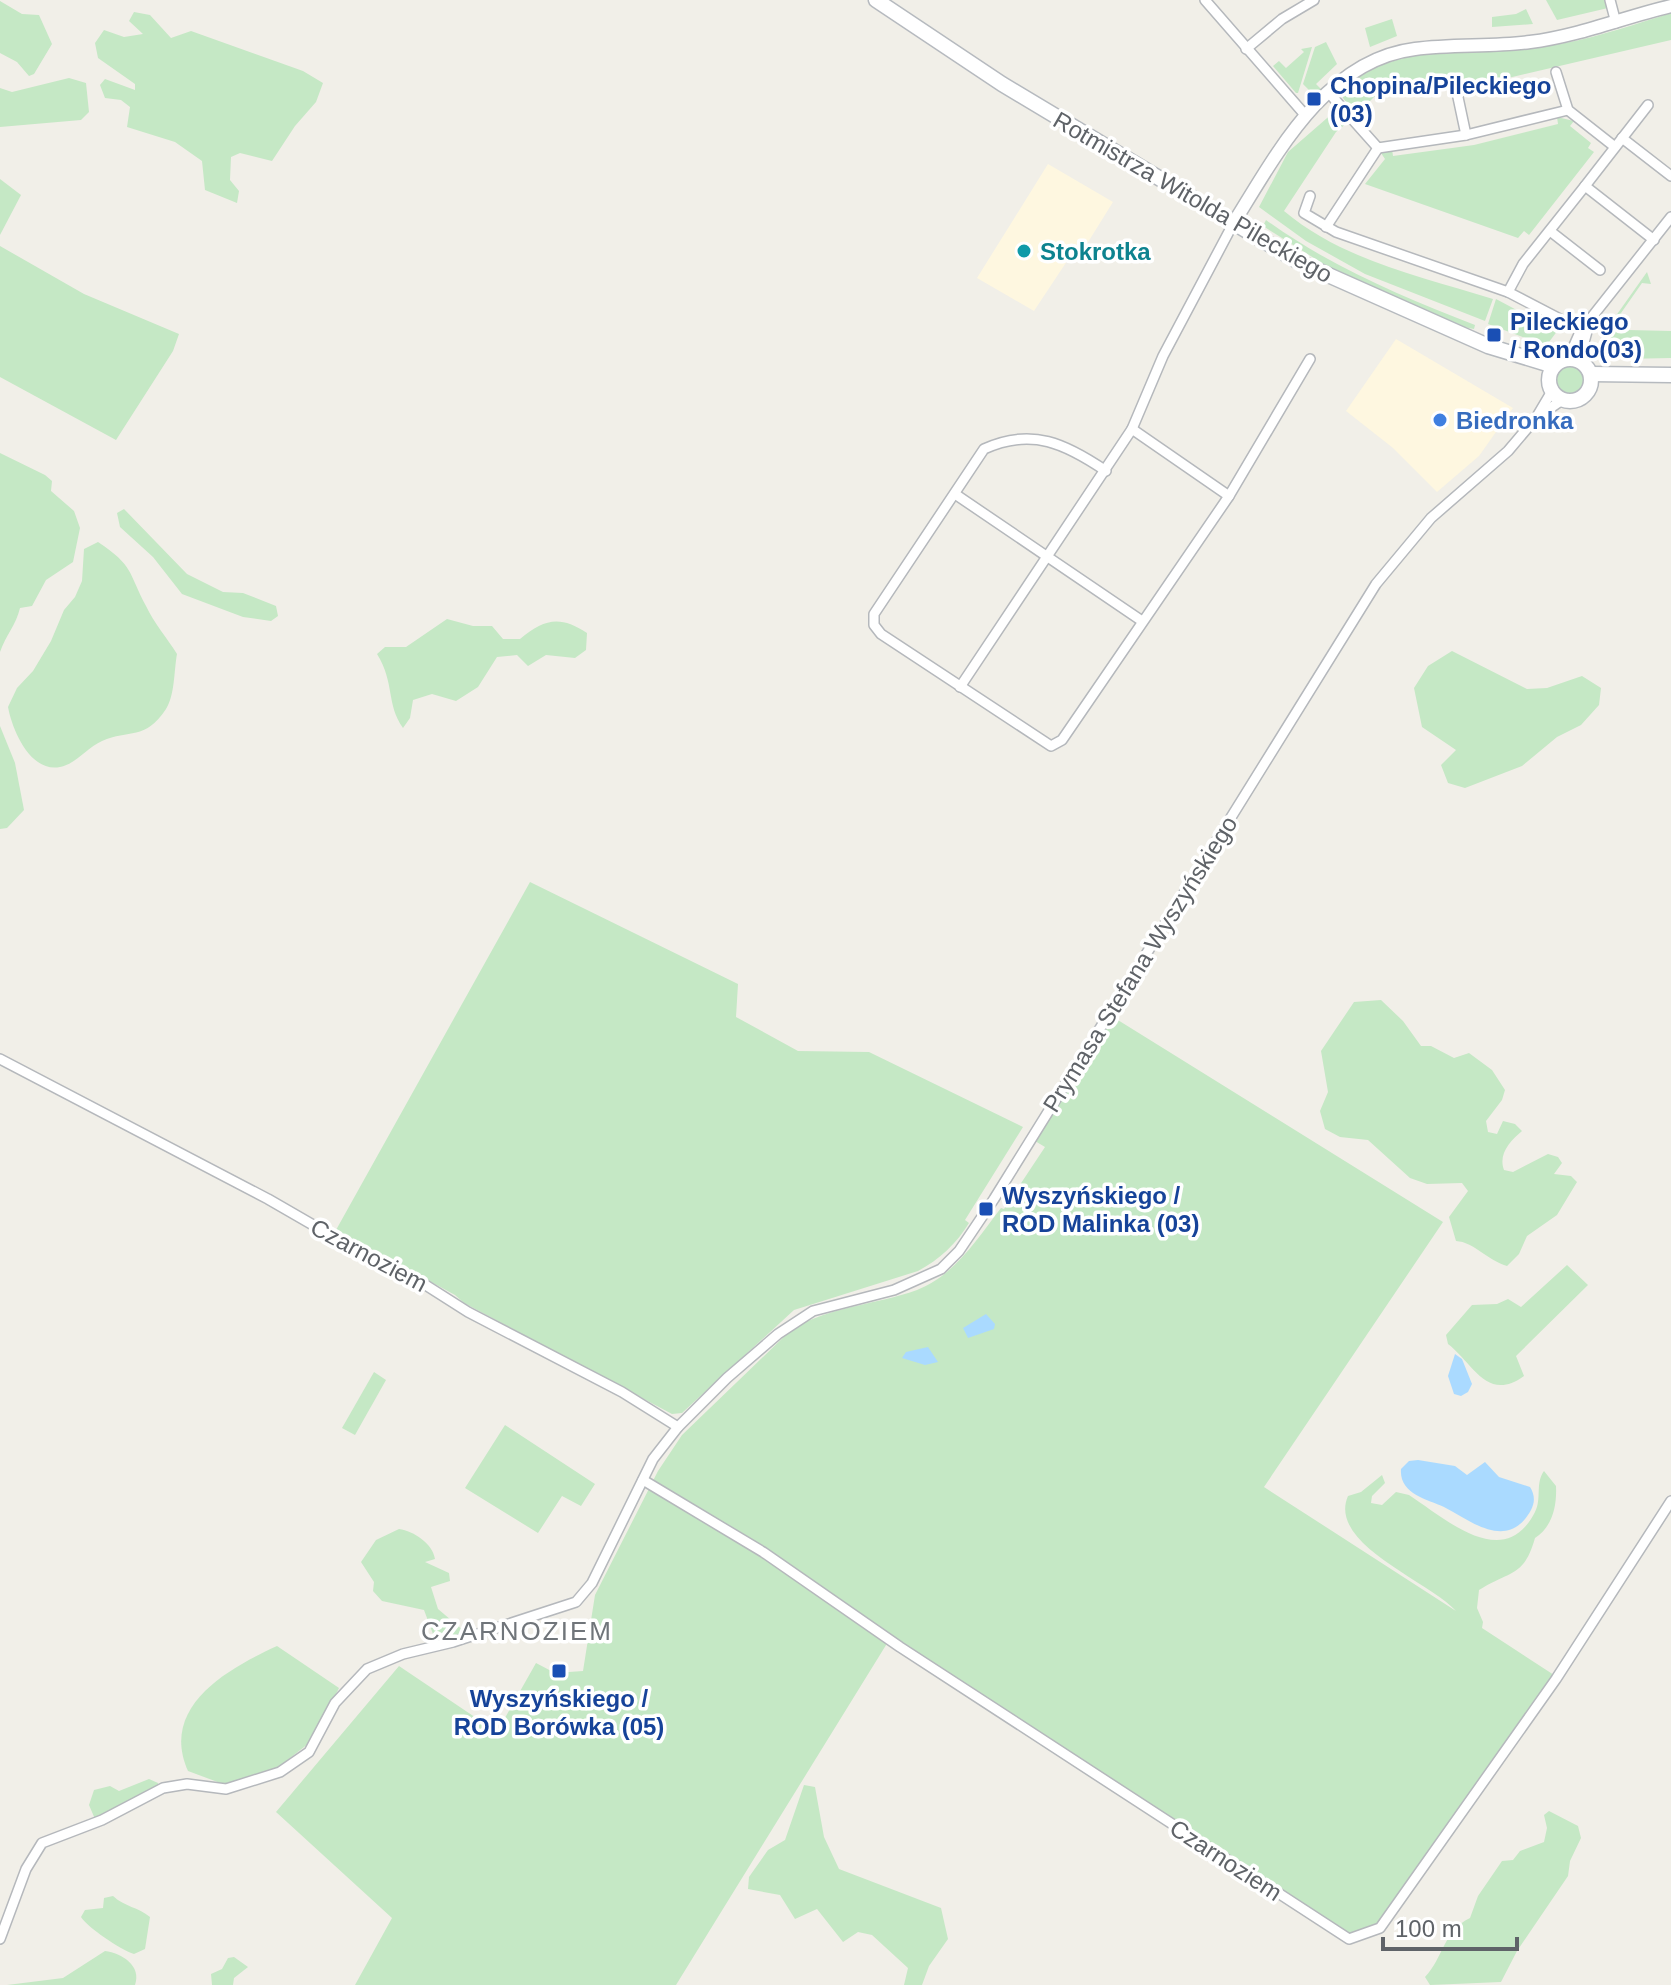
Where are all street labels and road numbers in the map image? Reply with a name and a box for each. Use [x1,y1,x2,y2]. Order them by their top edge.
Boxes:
street label: Rotmistrza Witolda Pileckiego [1049,106,1337,288]
street label: Prymasa Stefana Wyszyńskiego [1037,811,1243,1117]
street label: Czarnoziem [306,1213,432,1297]
street label: Czarnoziem [1165,1814,1287,1906]

